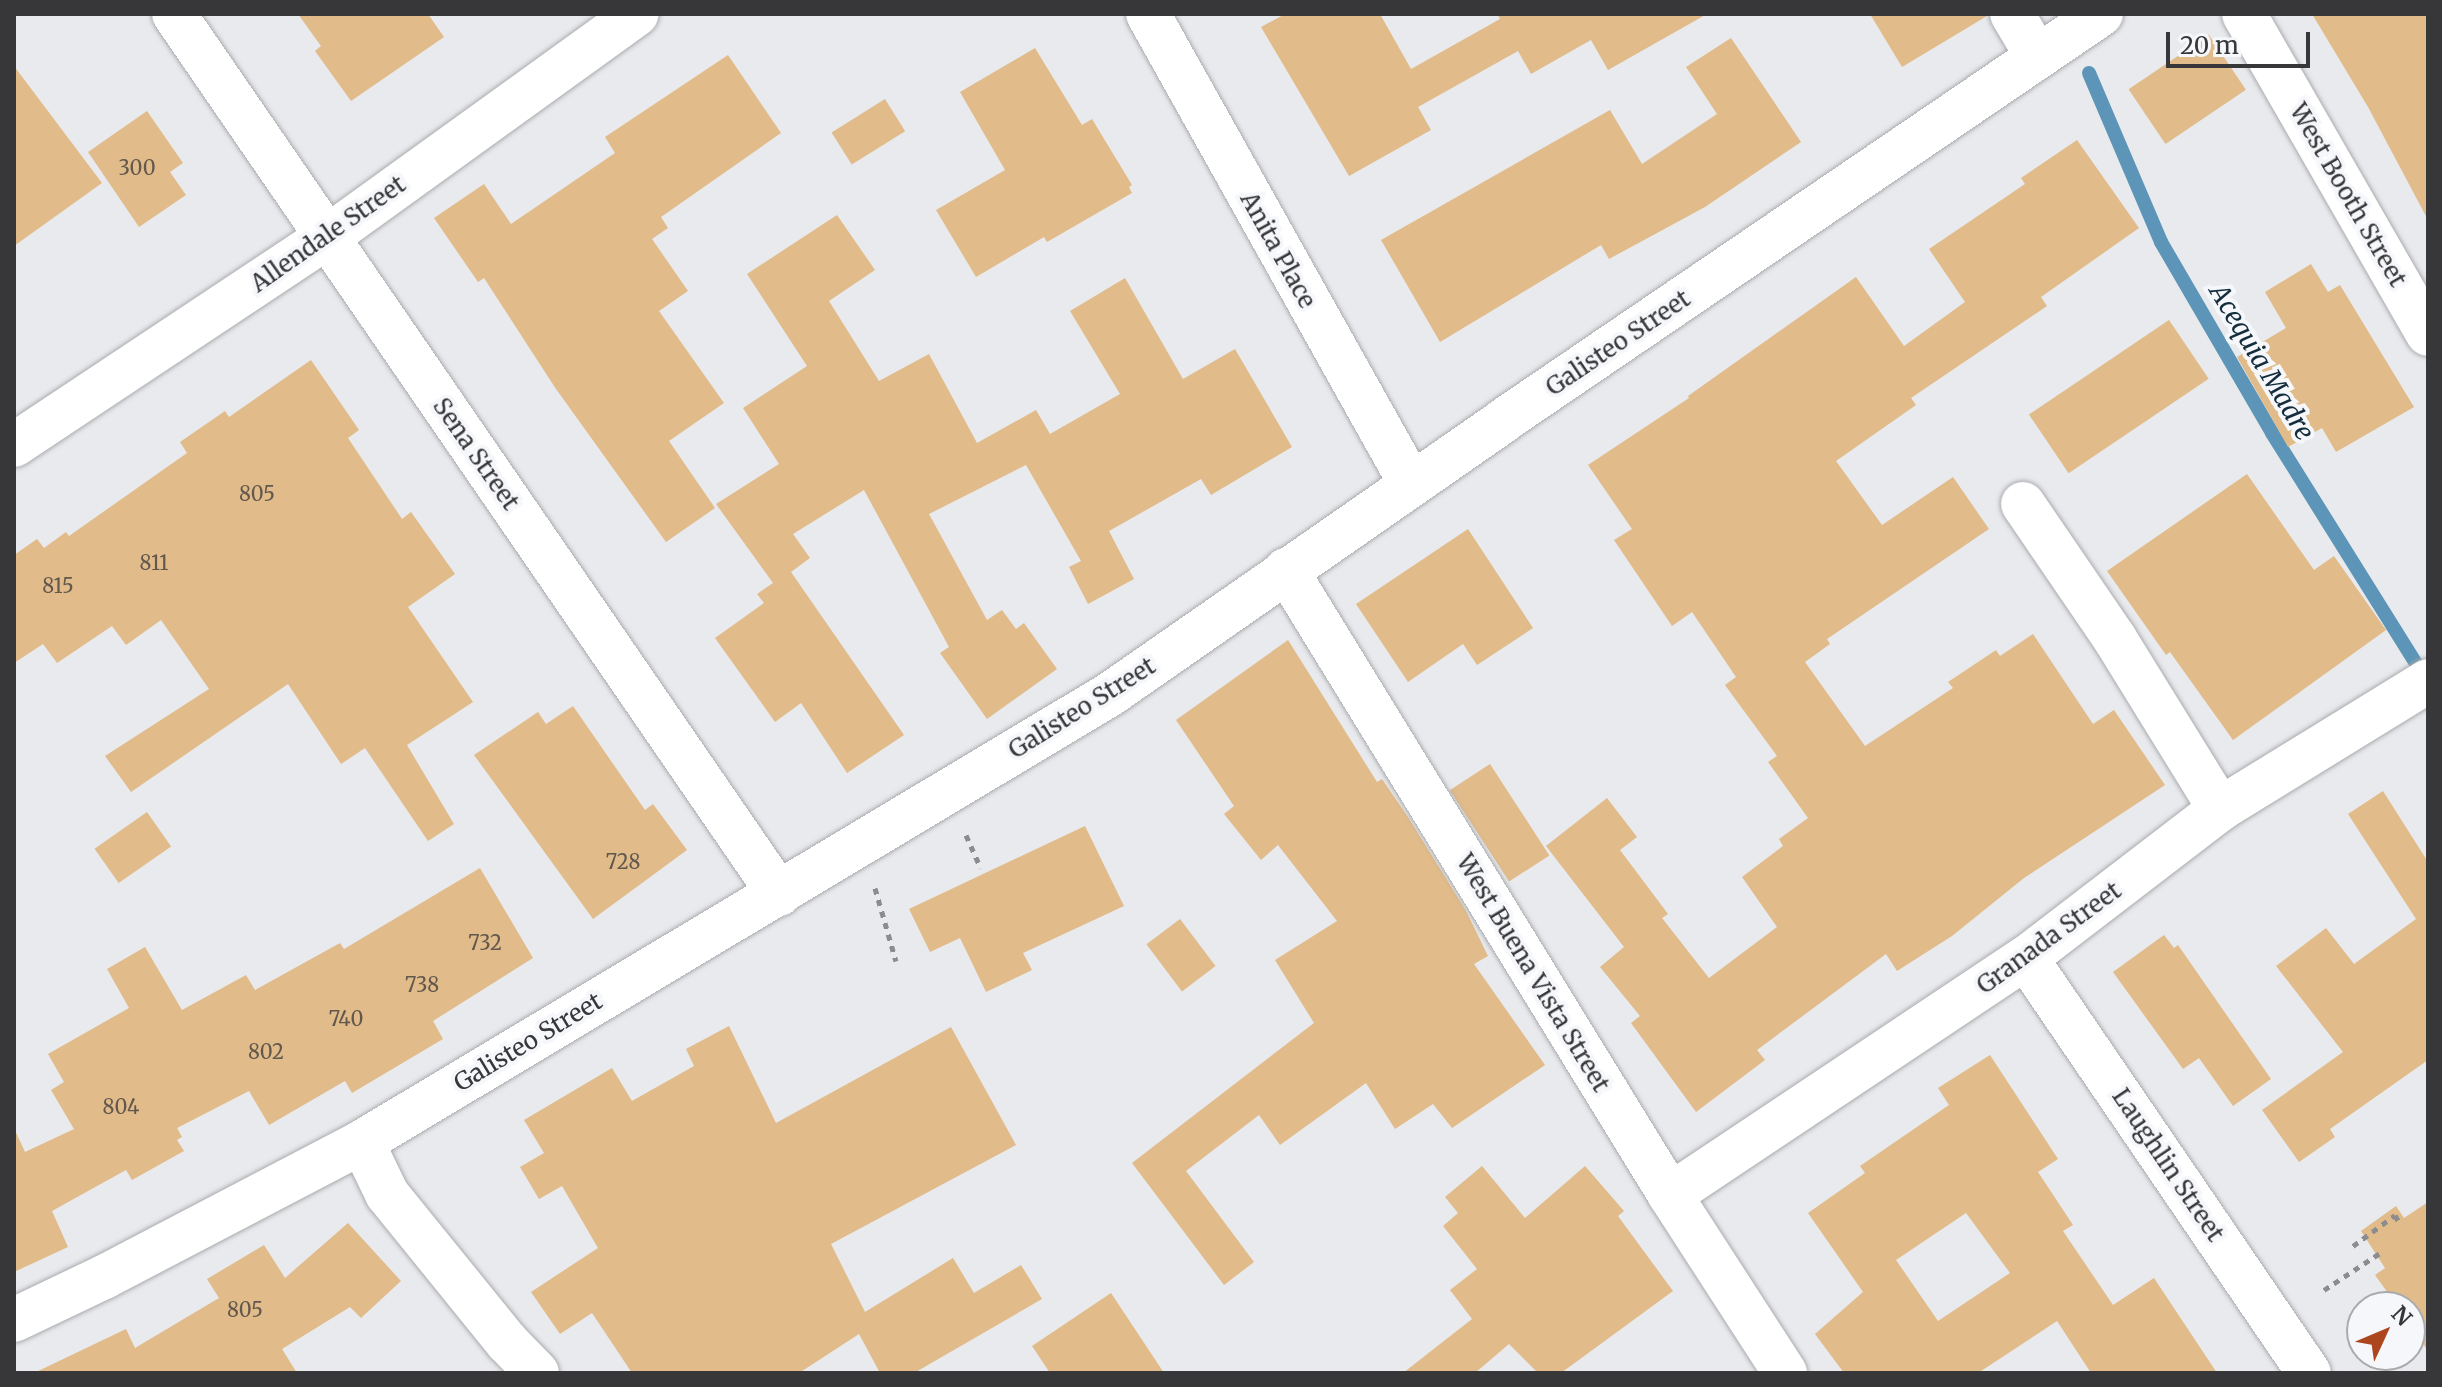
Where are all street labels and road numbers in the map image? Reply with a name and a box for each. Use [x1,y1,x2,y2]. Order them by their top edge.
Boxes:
street label: West Booth Street [2284,98,2412,292]
street label: Allendale Street [245,170,411,298]
street label: Anita Place [1234,187,1322,313]
street label: Galisteo Street [1541,284,1695,402]
street label: Sena Street [427,392,525,516]
street label: Galisteo Street [1003,651,1161,765]
street label: West Buena Vista Street [1450,849,1616,1097]
street label: Granada Street [1971,876,2127,1000]
street label: Galisteo Street [449,987,607,1097]
street label: Laughlin Street [2106,1083,2230,1247]

